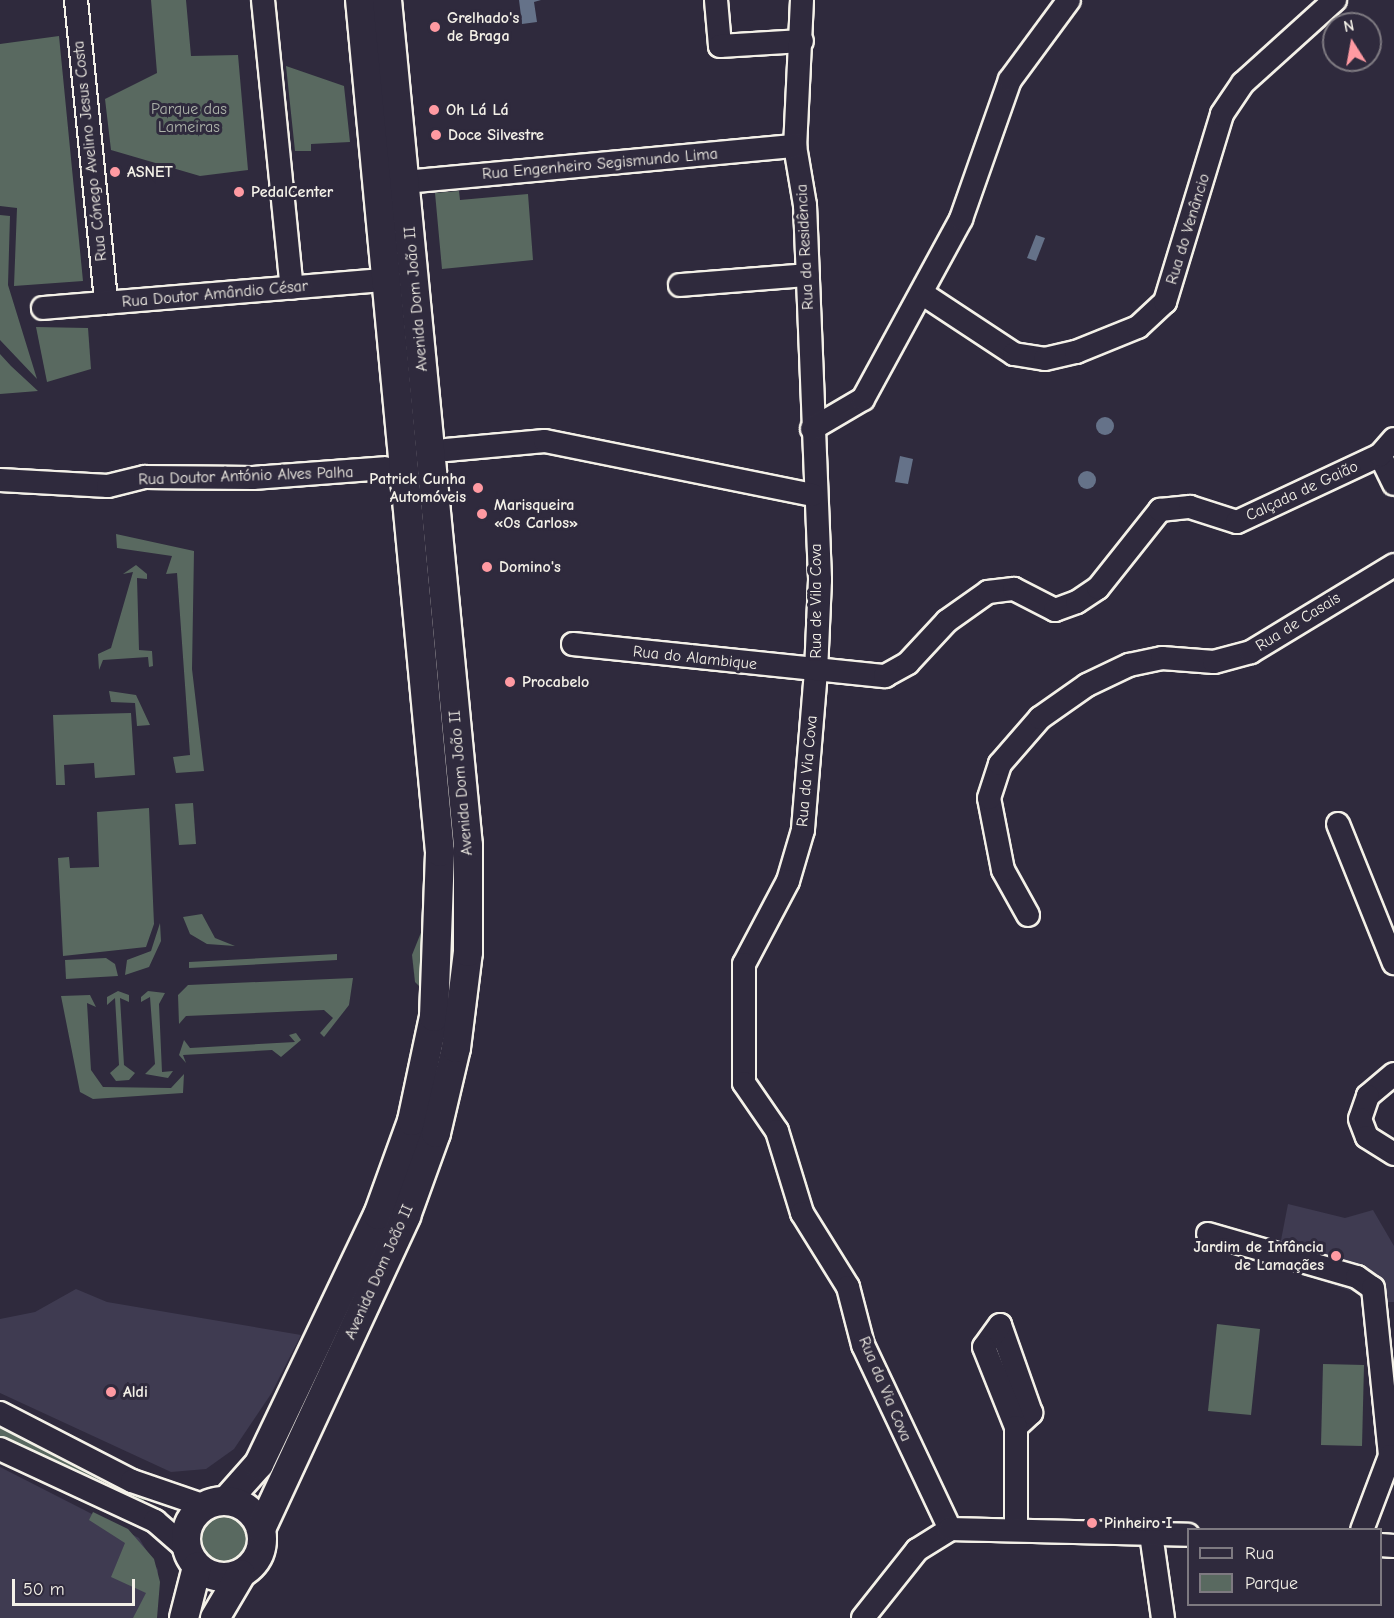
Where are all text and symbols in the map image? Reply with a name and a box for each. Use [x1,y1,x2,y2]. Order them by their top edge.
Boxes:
place label: Grelhado's de Braga [447,8,519,46]
north arrow [1322,12,1382,72]
text: N [1342,16,1356,36]
marker: Grelhado's de Braga [428,20,442,34]
street label: Rua Cónego Avelino Jesus Costa [69,40,111,262]
park label: Parque das Lameiras [151,99,227,137]
place label: Oh Lá Lá [446,100,509,120]
marker: Oh Lá Lá [427,103,441,117]
place label: Doce Silvestre [448,125,544,145]
marker: Doce Silvestre [429,128,443,142]
street label: Rua Engenheiro Segismundo Lima [481,144,719,184]
place label: ASNET [127,162,173,182]
marker: ASNET [108,165,122,179]
street label: Rua do Venâncio [1162,171,1214,287]
place label: PedalCenter [251,182,333,202]
street label: Rua da Residência [792,184,818,310]
marker: PedalCenter [232,185,246,199]
street label: Avenida Dom João II [400,226,432,372]
street label: Rua Doutor Amândio César [121,276,309,312]
street label: Calçada de Gaião [1243,457,1361,525]
street label: Rua Doutor António Alves Palha [138,463,354,489]
place label: Patrick Cunha Automóveis [369,469,466,507]
marker: Patrick Cunha Automóveis [471,481,485,495]
place label: Marisqueira «Os Carlos» [494,495,578,533]
marker: Marisqueira «Os Carlos» [475,507,489,521]
street label: Rua de Vila Cova [806,543,826,659]
place label: Domino's [499,557,561,577]
marker: Domino's [480,560,494,574]
street label: Rua de Casais [1252,588,1344,656]
street label: Rua do Alambique [632,642,758,674]
place label: Procabelo [522,672,589,692]
marker: Procabelo [503,675,517,689]
street label: Avenida Dom João II [445,710,477,856]
street label: Rua da Via Cova [793,714,821,828]
street label: Avenida Dom João II [341,1202,417,1342]
place label: Jardim de Infância de Lamaçães [1193,1237,1324,1275]
marker: Jardim de Infância de Lamaçães [1329,1249,1343,1263]
street label: Rua da Via Cova [854,1334,916,1444]
place label: Aldi [123,1382,148,1402]
marker: Aldi [104,1385,118,1399]
place label: Pinheiro I [1104,1513,1172,1533]
marker: Pinheiro I [1085,1516,1099,1530]
legend [1187,1528,1382,1606]
text: Rua [1245,1543,1274,1564]
scale bar [15,1567,138,1605]
text: Parque [1245,1573,1298,1594]
text: 50 m [23,1579,65,1600]

